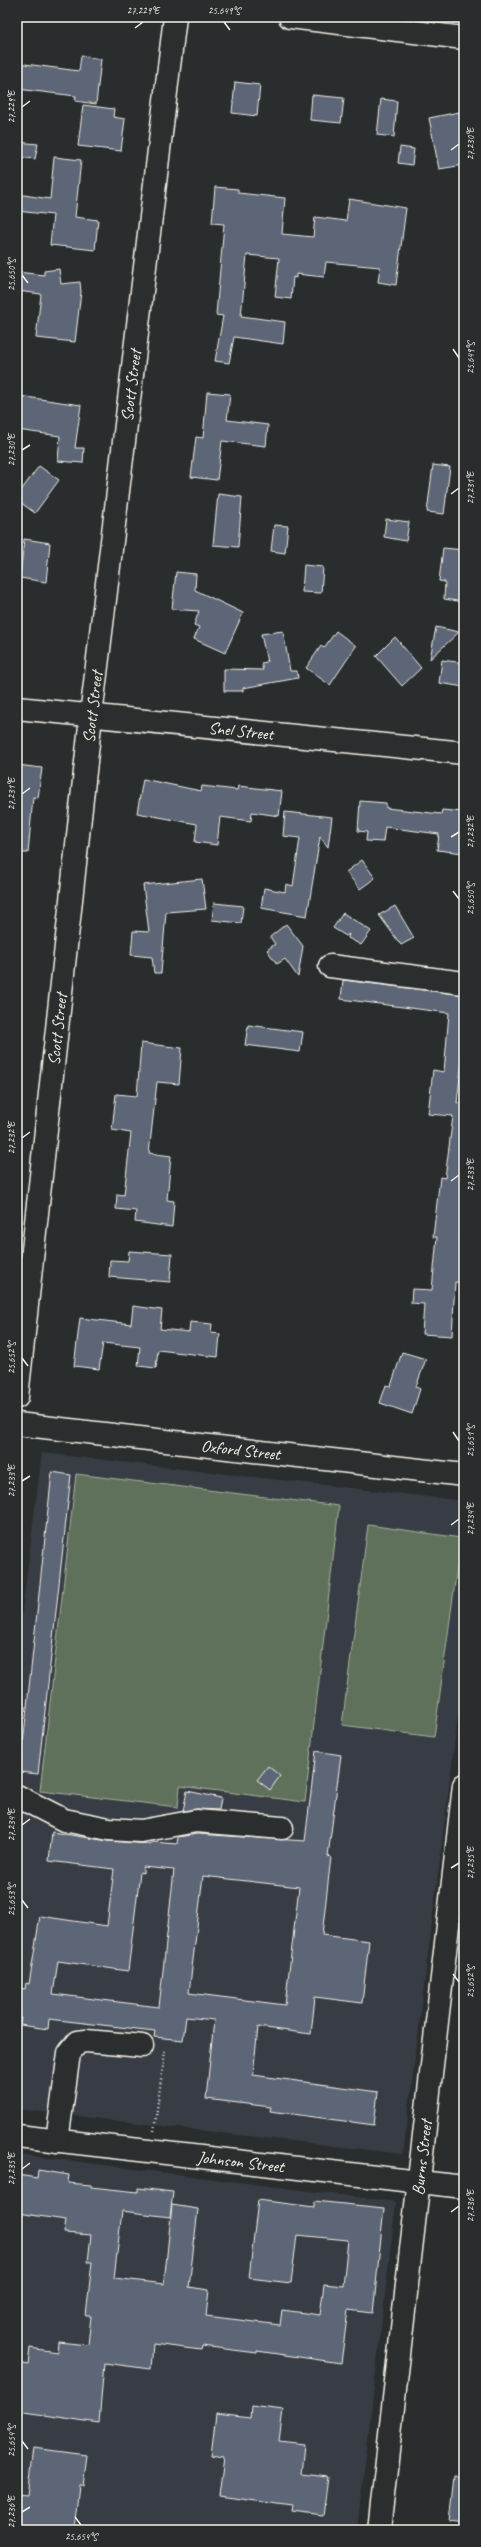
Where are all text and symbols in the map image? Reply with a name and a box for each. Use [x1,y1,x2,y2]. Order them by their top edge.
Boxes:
text: 27.229°E [127,4,161,17]
text: 25.649°S [208,4,242,17]
text: 27.229°E [5,89,18,123]
text: 27.230°E [464,126,477,160]
text: 25.650°S [5,257,18,291]
text: 25.649°S [464,340,477,374]
street label: Scott Street [116,346,146,423]
text: 27.230°E [5,432,18,466]
text: 27.231°E [464,470,477,504]
street label: Scott Street [78,668,108,744]
street label: Snel Street [208,717,276,745]
text: 27.231°E [5,776,18,810]
text: 27.232°E [464,814,477,848]
text: 25.650°S [464,881,477,915]
street label: Scott Street [43,990,72,1066]
text: 27.232°E [5,1120,18,1154]
text: 27.233°E [464,1157,477,1191]
text: 25.652°S [5,1340,18,1374]
text: 25.651°S [464,1423,477,1457]
street label: Oxford Street [200,1435,283,1465]
text: 27.233°E [5,1463,18,1497]
text: 27.234°E [464,1501,477,1535]
text: 27.234°E [5,1807,18,1841]
text: 27.235°E [464,1845,477,1879]
text: 25.653°S [5,1882,18,1916]
text: 25.652°S [464,1964,477,1998]
street label: Burns Street [407,2116,437,2196]
street label: Johnson Street [195,2147,287,2178]
text: 27.235°E [5,2151,18,2185]
text: 27.236°E [464,2188,477,2222]
text: 25.654°S [5,2423,18,2457]
text: 27.236°E [5,2494,18,2528]
text: 25.654°S [65,2530,99,2543]

